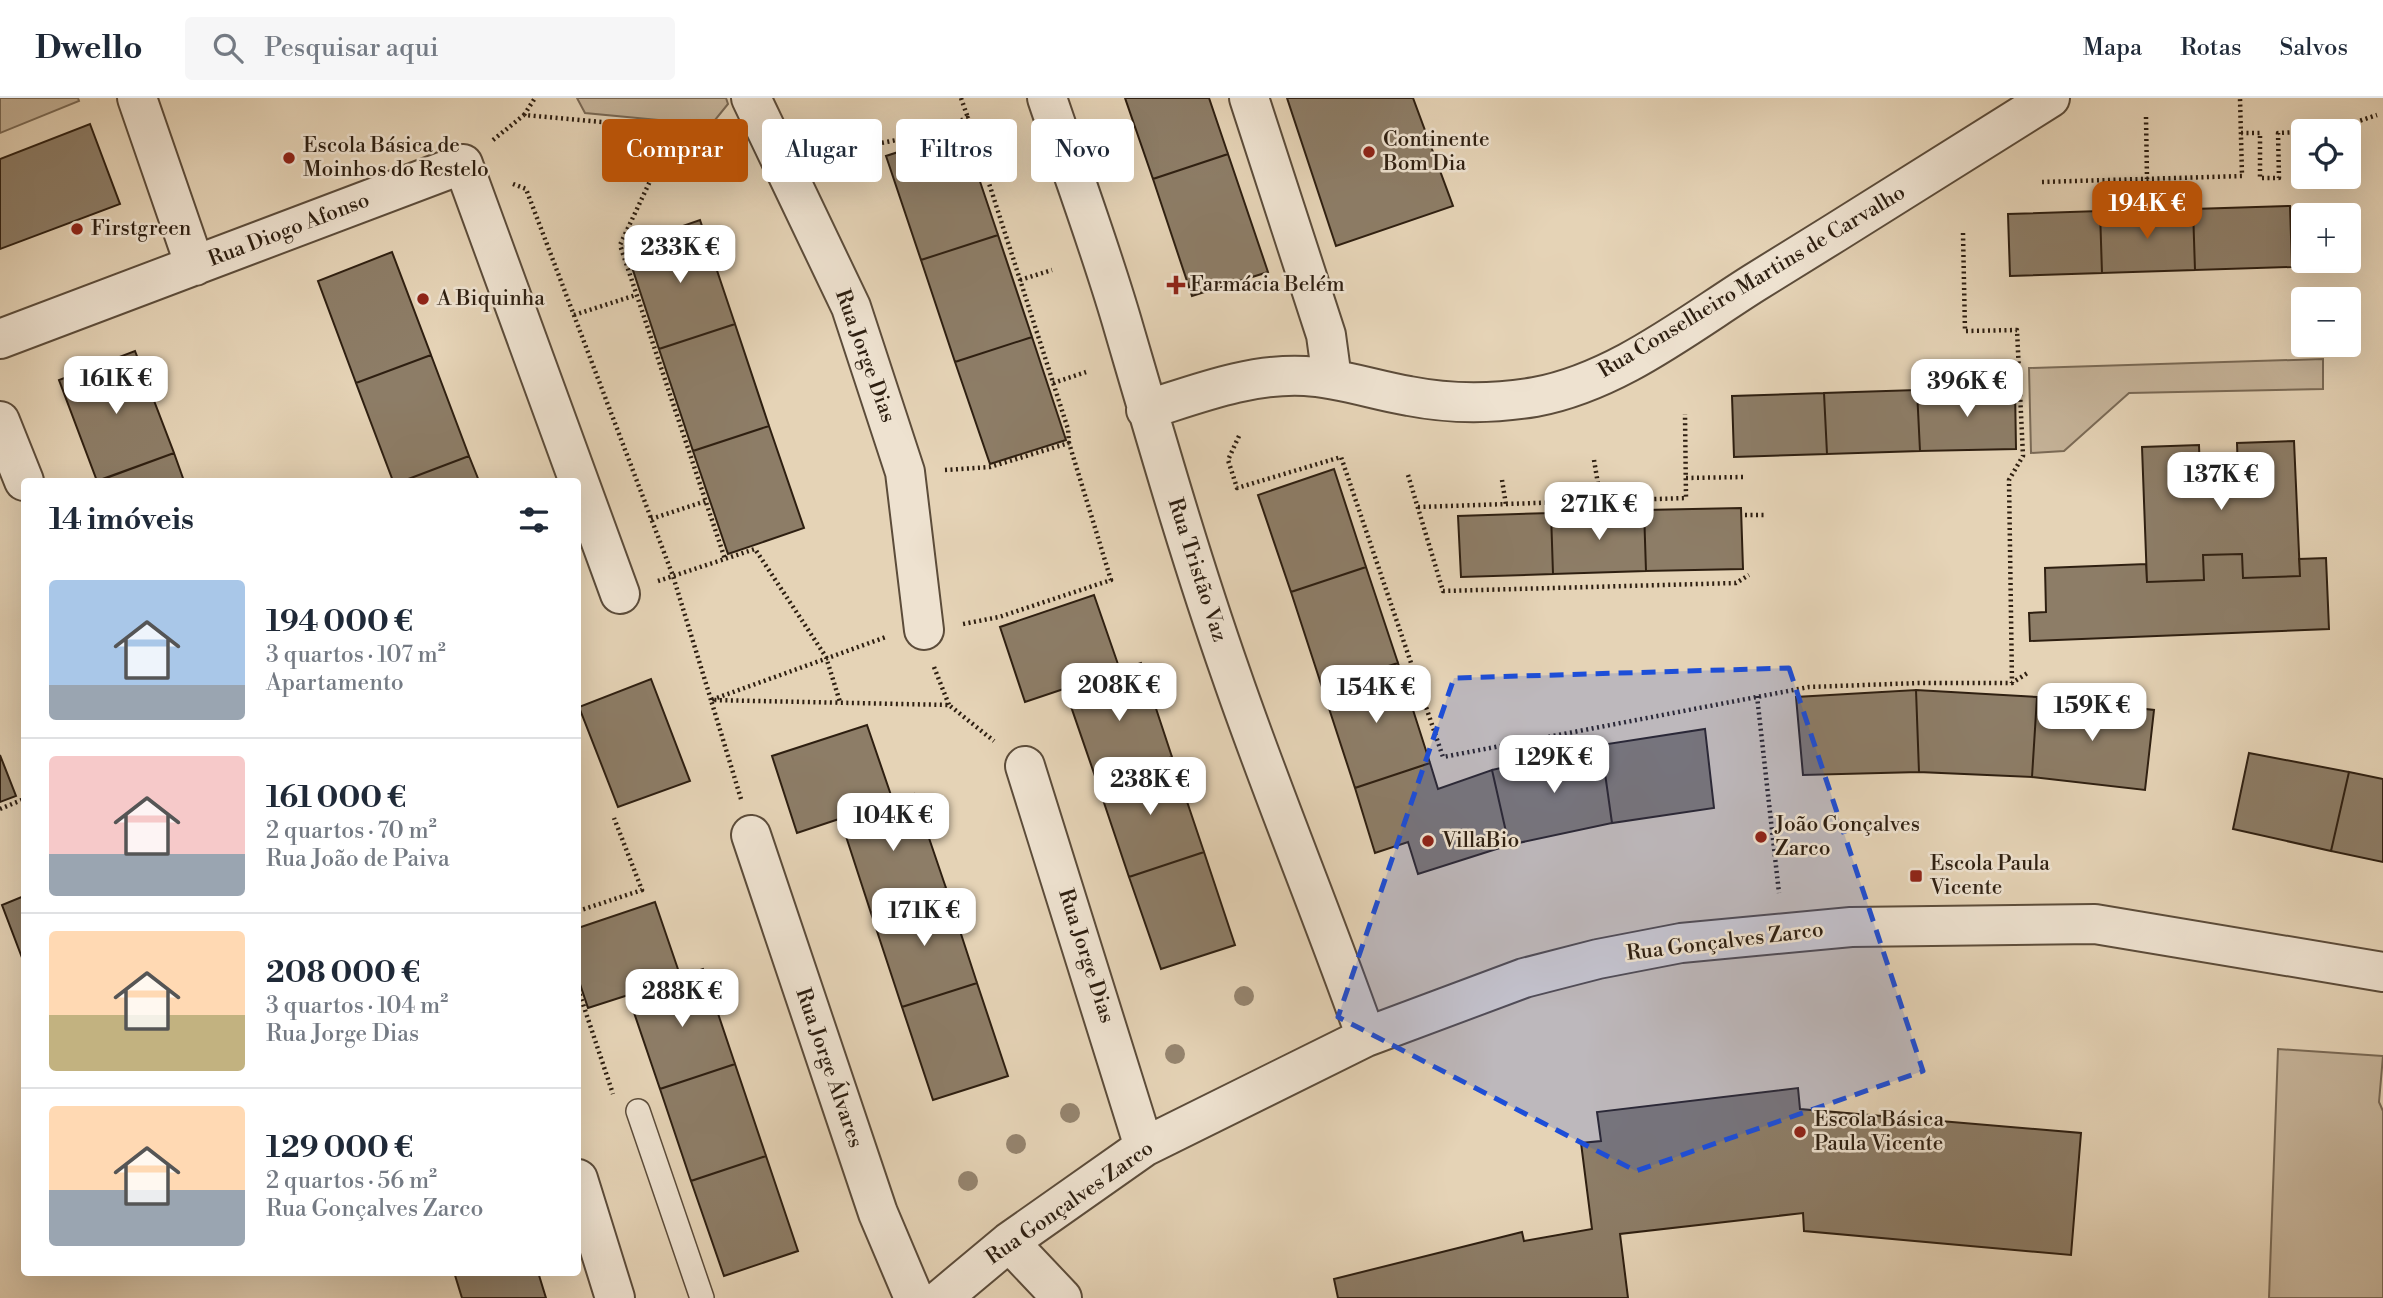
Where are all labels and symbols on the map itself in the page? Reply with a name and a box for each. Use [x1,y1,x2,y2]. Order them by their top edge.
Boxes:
place label: Continente Bom Dia [1382,127,1490,177]
place label: Escola Básica de Moinhos do Restelo [303,133,489,183]
marker: Continente Bom Dia [1361,144,1377,160]
marker: Escola Básica de Moinhos do Restelo [281,150,297,166]
street label: Rua Conselheiro Martins de Carvalho [1594,180,1910,384]
pin: 194K € [2090,181,2204,241]
street label: Rua Diogo Afonso [205,187,373,273]
place label: Firstgreen [91,216,192,242]
marker: Firstgreen [69,221,85,237]
pin: 233K € [623,226,737,285]
place label: Farmácia Belém [1190,272,1345,298]
marker: Farmácia Belém [1168,277,1184,293]
place label: A Biquinha [436,286,545,312]
street label: Rua Jorge Dias [829,286,901,426]
marker: A Biquinha [415,291,431,307]
pin: 161K € [59,356,173,416]
pin: 396K € [1910,360,2024,419]
pin: 137K € [2164,452,2278,512]
pin: 271K € [1542,482,1656,542]
street label: Rua Tristão Vaz [1162,495,1232,645]
pin: 208K € [1062,664,1176,723]
pin: 154K € [1319,666,1433,725]
pin: 159K € [2035,684,2149,743]
pin: 129K € [1497,736,1611,795]
pin: 238K € [1093,758,1207,817]
pin: 104K € [836,794,950,853]
place label: João Gonçalves Zarco [1774,812,1920,862]
place label: VillaBio [1441,828,1519,854]
marker: João Gonçalves Zarco [1753,829,1769,845]
marker: VillaBio [1420,833,1436,849]
place label: Escola Paula Vicente [1929,851,2050,901]
marker: Escola Paula Vicente [1908,868,1924,884]
street label: Rua Jorge Dias [1052,886,1120,1026]
pin: 171K € [867,888,981,948]
street label: Rua Gonçalves Zarco [1625,917,1825,967]
pin: 288K € [625,970,739,1029]
street label: Rua Jorge Álvares [789,984,870,1151]
place label: Escola Básica Paula Vicente [1814,1107,1944,1157]
marker: Escola Básica Paula Vicente [1792,1124,1808,1140]
street label: Rua Gonçalves Zarco [981,1135,1159,1271]

